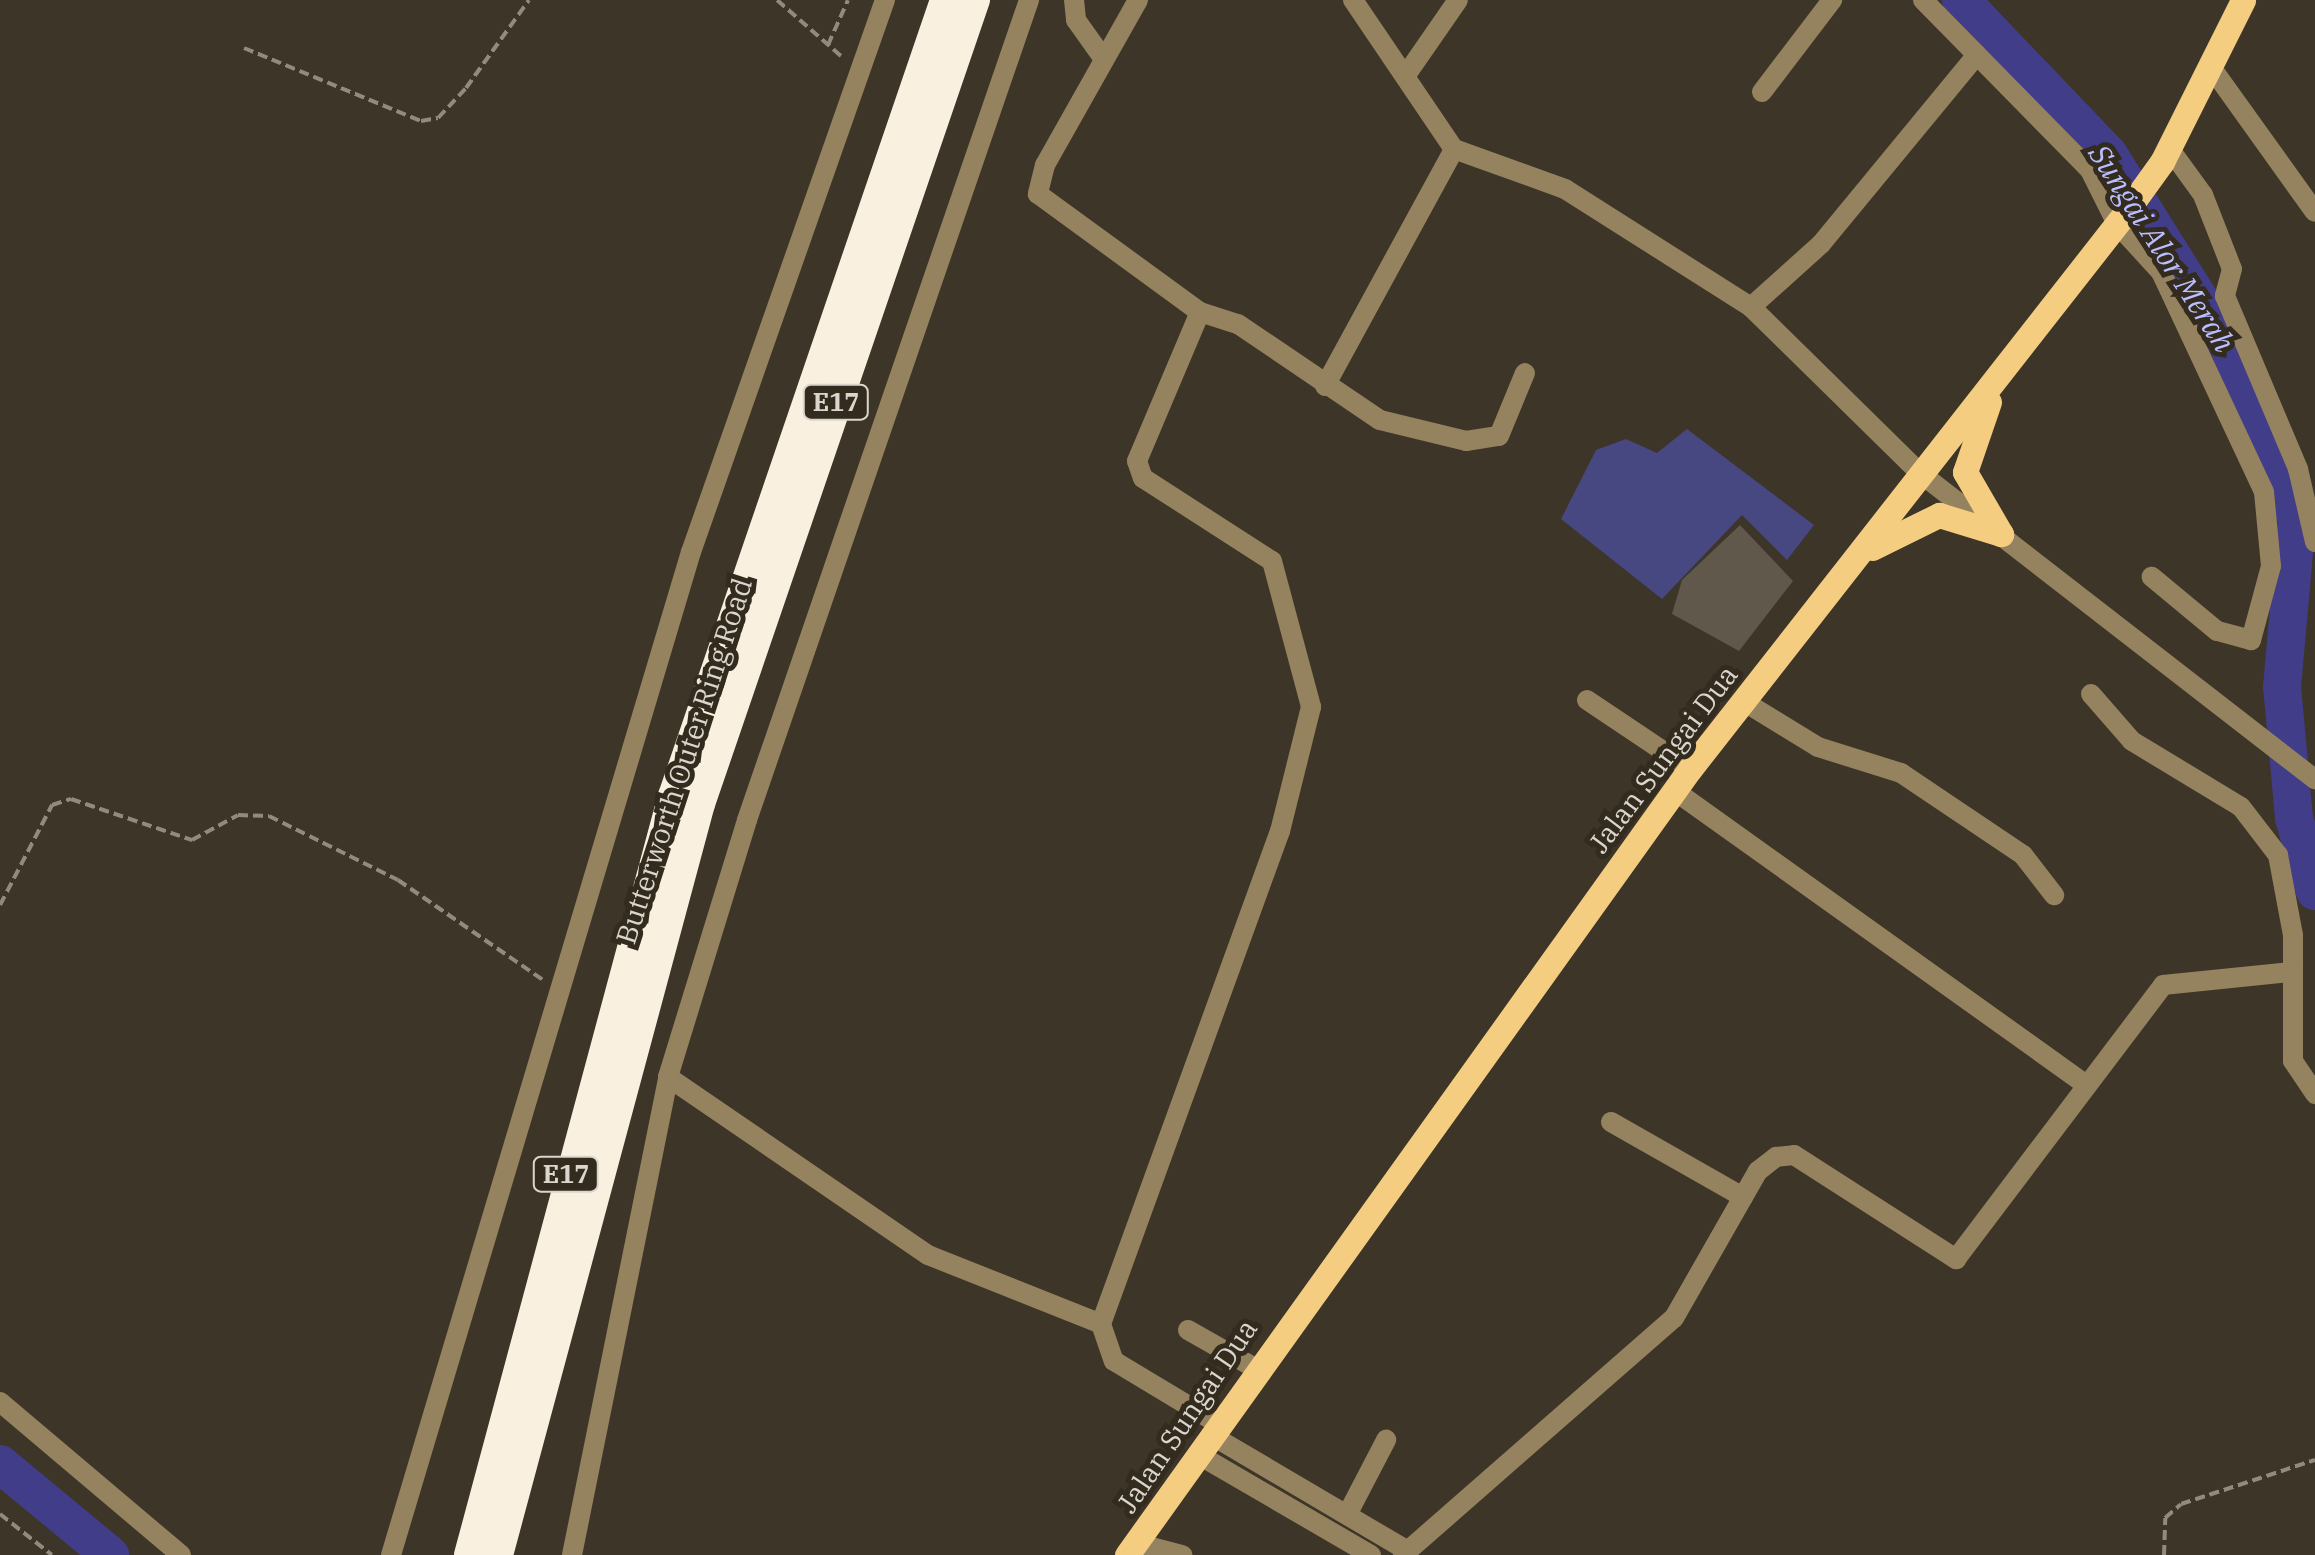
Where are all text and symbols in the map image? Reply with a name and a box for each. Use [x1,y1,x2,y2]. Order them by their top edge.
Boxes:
water label: Sungai Alor Merah [2081,137,2243,359]
road number: E17 [801,382,871,422]
street label: Butterworth Outer Ring Road [609,574,759,948]
street label: Jalan Sungai Dua [1582,659,1744,859]
road number: E17 [531,1154,601,1194]
street label: Jalan Sungai Dua [1110,1313,1264,1519]

